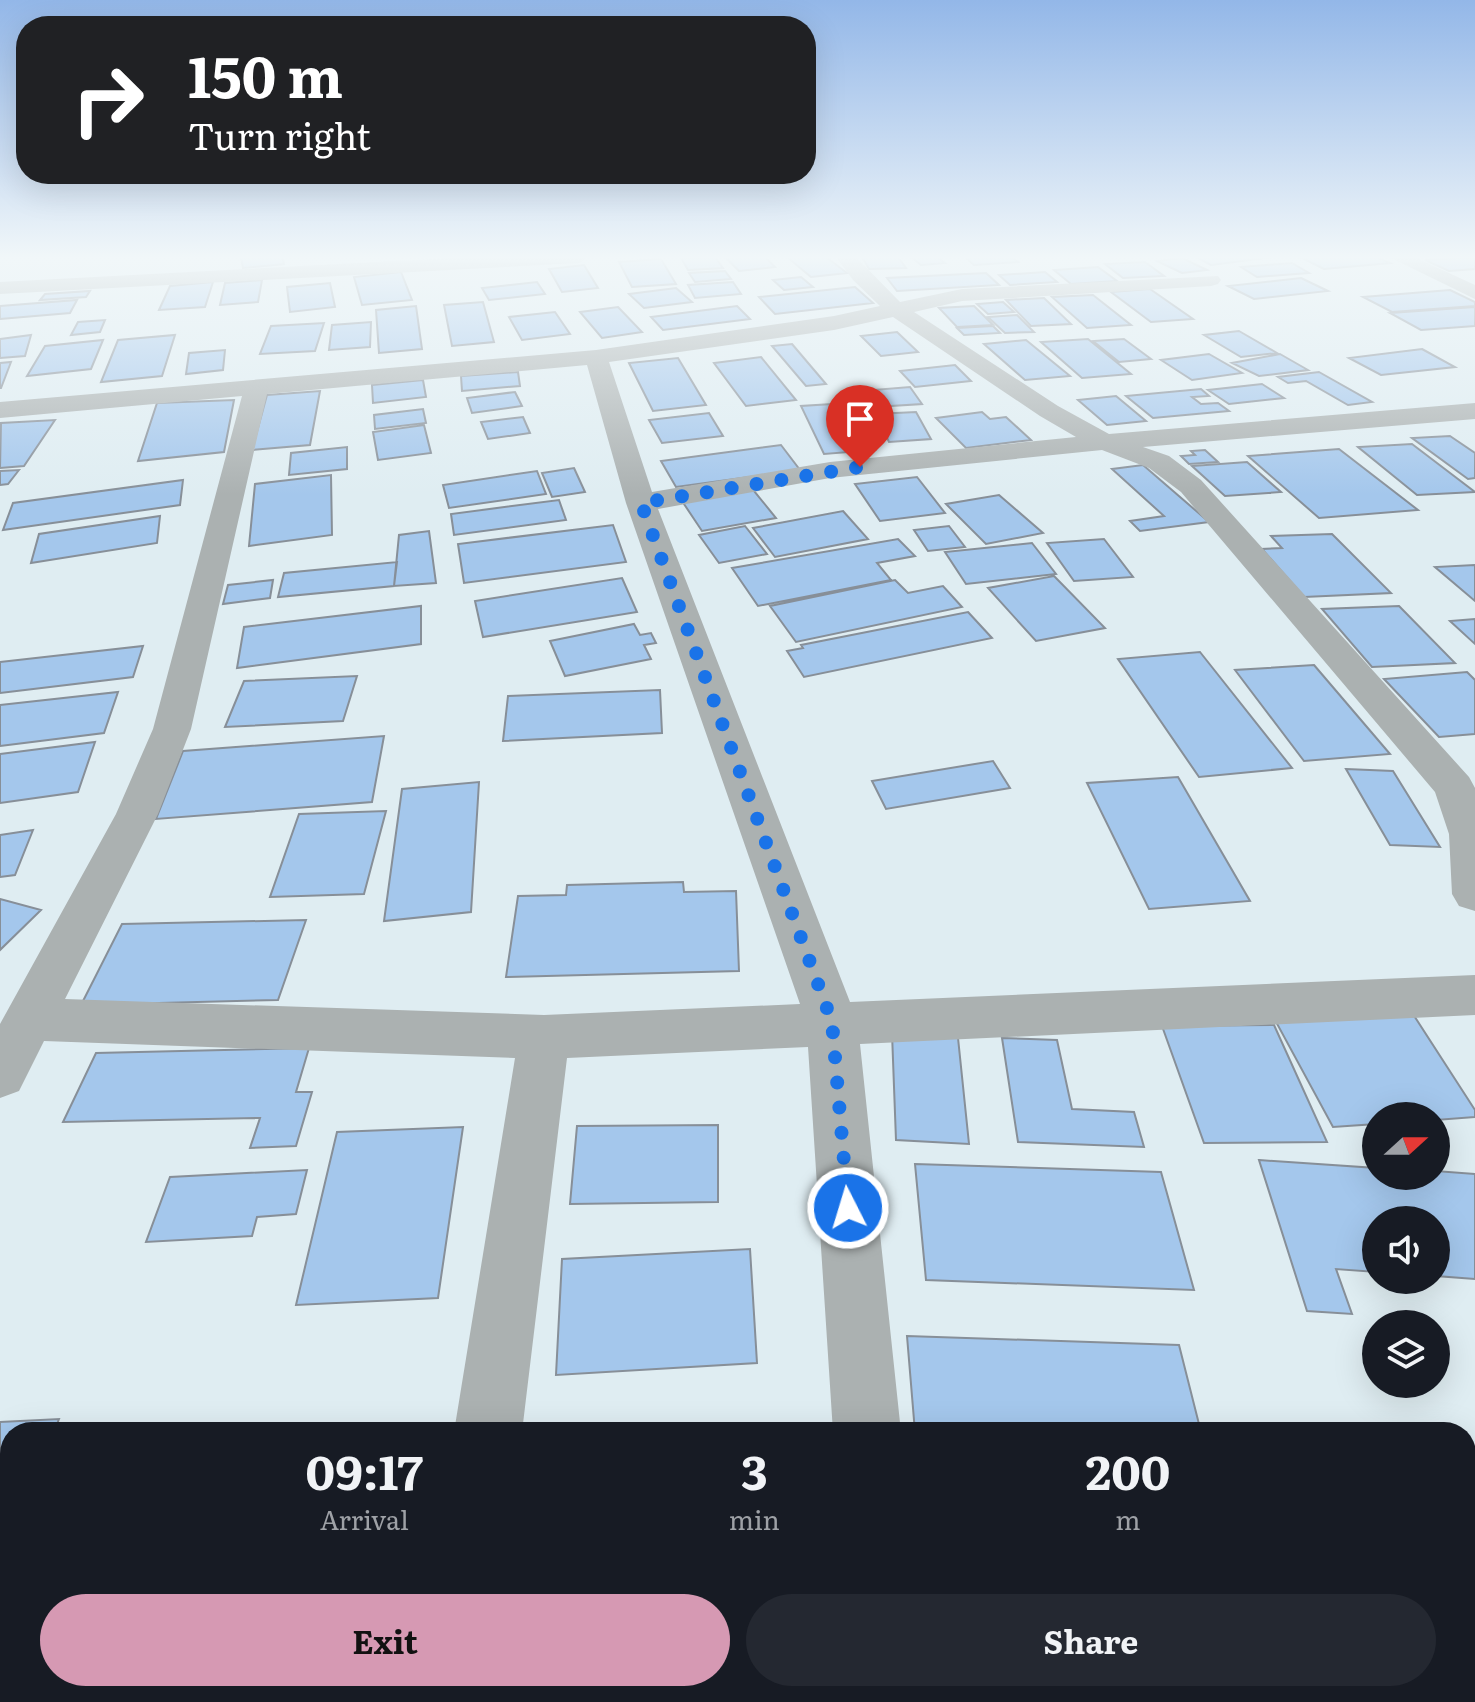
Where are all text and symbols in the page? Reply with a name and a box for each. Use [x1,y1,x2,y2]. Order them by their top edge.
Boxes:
text: 150 m [188,32,343,115]
icon: right [56,48,160,152]
text: Turn right [188,108,371,161]
pin [826,385,894,467]
icon: arrive [838,397,882,441]
north arrow [1362,1102,1450,1190]
map controls [1362,1102,1450,1398]
position arrow [806,1166,890,1250]
button: sound [1362,1206,1450,1294]
button: layers [1362,1310,1450,1398]
text: 09:17 [306,1434,423,1505]
text: 3 [741,1434,768,1505]
text: 200 [1085,1434,1170,1505]
text: Arrival [320,1499,409,1538]
text: min [729,1499,780,1538]
text: m [1115,1499,1141,1538]
button: Exit [40,1594,730,1686]
button: Share [746,1594,1436,1686]

